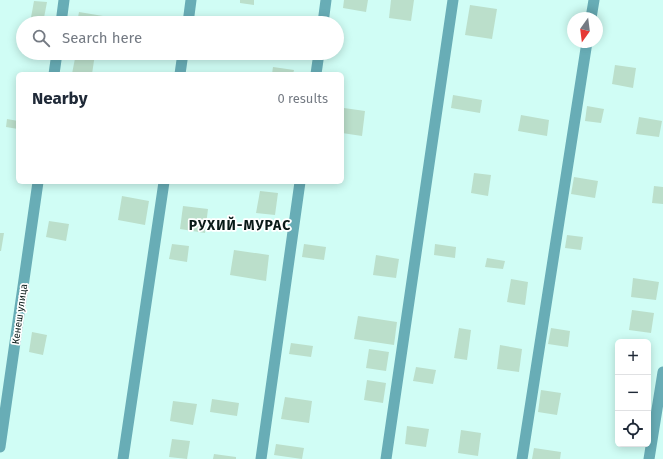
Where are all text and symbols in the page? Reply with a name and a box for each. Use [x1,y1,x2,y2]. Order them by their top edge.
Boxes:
north arrow [567,12,603,48]
search box [16,16,344,60]
icon: search [30,27,52,49]
text: Search here [62,29,142,47]
text: Nearby [32,88,87,109]
text: 0 results [277,91,328,106]
district label: РУХИЙ-МУРАС [189,216,291,234]
street label: Кенеш улица [10,283,30,345]
map controls [615,339,651,447]
button: + [615,339,651,375]
button: − [615,375,651,411]
button: locate [615,411,651,447]

